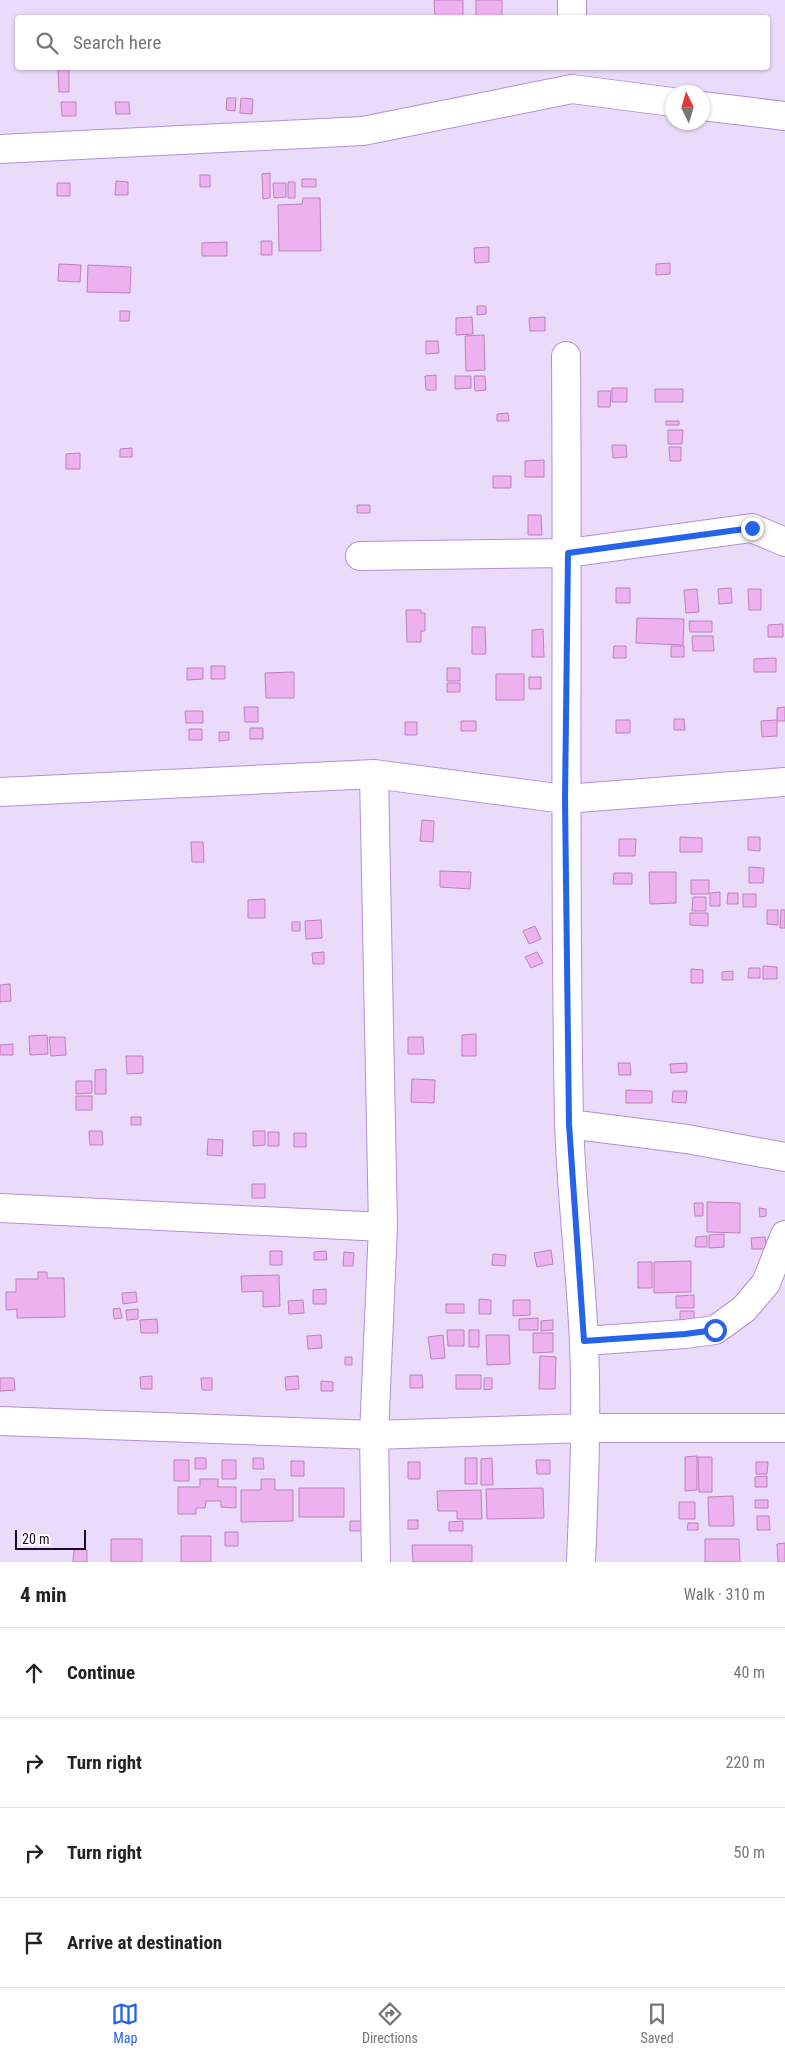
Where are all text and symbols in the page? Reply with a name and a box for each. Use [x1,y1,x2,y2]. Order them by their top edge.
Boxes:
search box [15,15,770,70]
icon: search [33,29,61,57]
text: Search here [73,31,161,54]
north arrow [665,85,710,130]
route end [741,517,764,540]
route start [704,1319,727,1342]
scale bar [15,1527,86,1550]
text: 20 m [22,1531,50,1547]
text: 4 min [20,1583,67,1607]
text: Walk · 310 m [684,1585,765,1604]
icon: ahead [20,1659,48,1687]
text: Continue [67,1661,135,1684]
text: 40 m [733,1663,765,1682]
icon: right [20,1749,48,1777]
text: Turn right [67,1751,142,1774]
text: 220 m [726,1753,765,1772]
icon: right [20,1839,48,1867]
text: Turn right [67,1841,142,1864]
text: 50 m [733,1843,765,1862]
icon: arrive [20,1929,48,1957]
text: Arrive at destination [67,1931,222,1954]
tab: Map [111,2000,139,2046]
tab: Directions [362,2000,418,2046]
tab: Saved [640,2000,674,2046]

